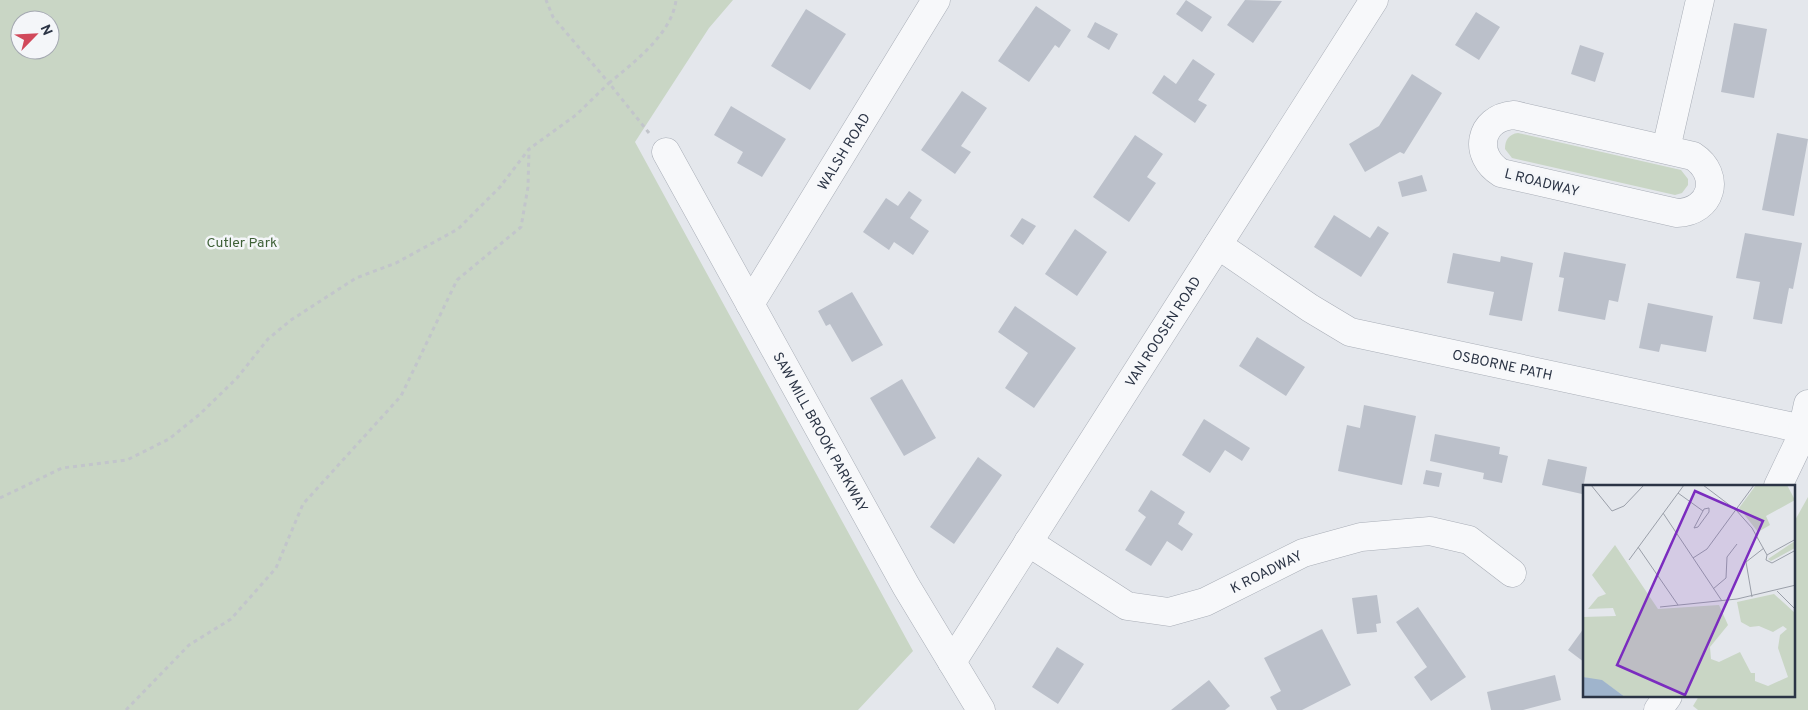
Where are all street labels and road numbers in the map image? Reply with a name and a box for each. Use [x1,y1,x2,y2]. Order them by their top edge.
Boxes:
street label: WALSH ROAD [815,110,875,194]
street label: L ROADWAY [1502,166,1581,201]
street label: VAN ROOSEN ROAD [1122,274,1205,391]
street label: OSBORNE PATH [1450,347,1554,385]
street label: SAW MILL BROOK PARKWAY [768,350,871,516]
street label: K ROADWAY [1228,548,1306,598]

